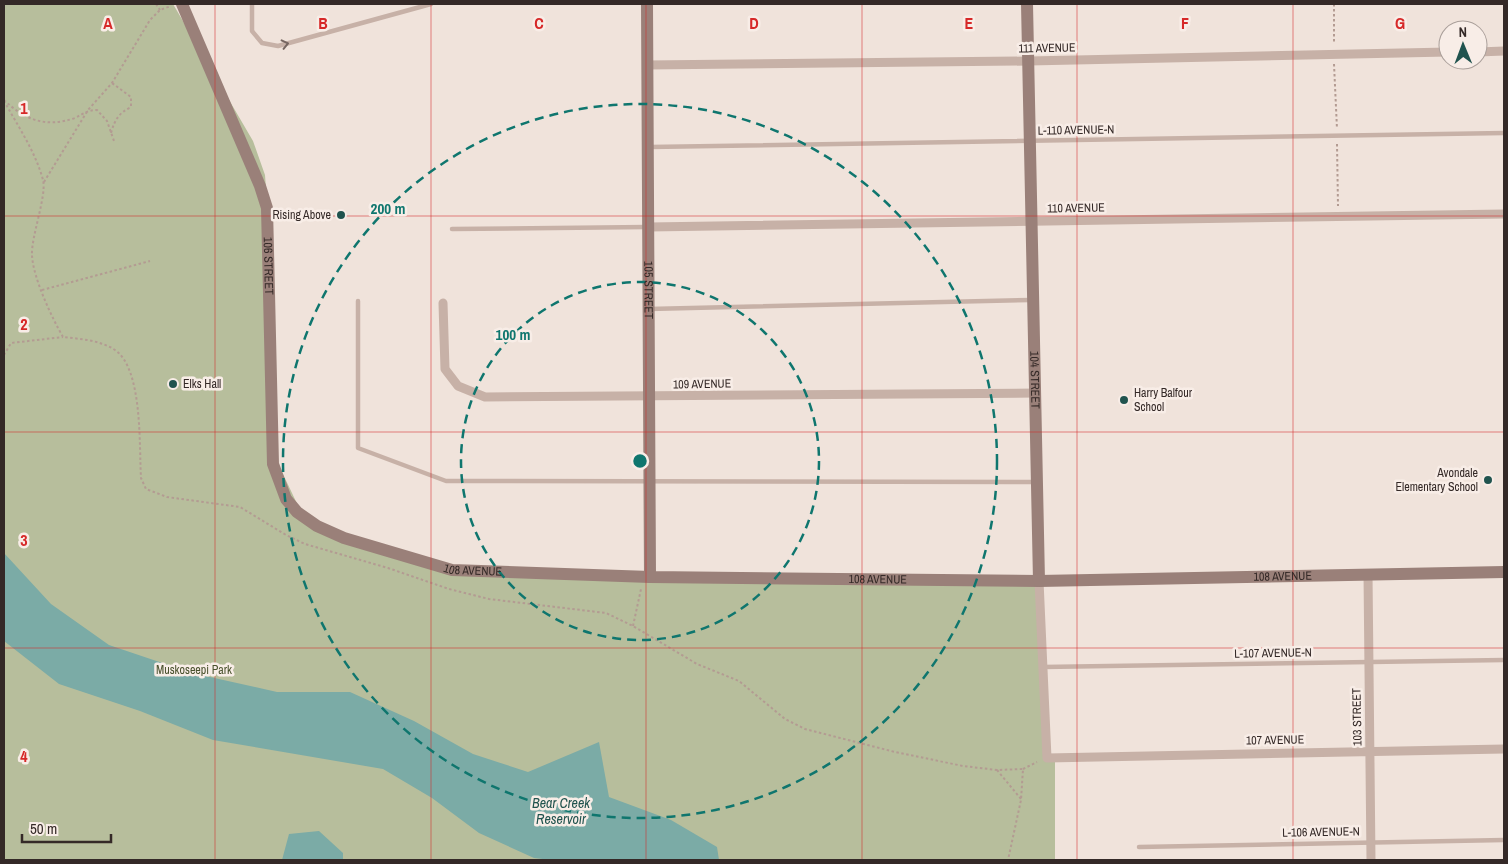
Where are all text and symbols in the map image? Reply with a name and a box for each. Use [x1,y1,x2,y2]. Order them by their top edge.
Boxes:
text: A [103,12,113,34]
text: B [318,12,328,34]
text: C [534,12,544,34]
text: D [749,12,759,34]
text: E [965,12,974,34]
text: F [1181,12,1189,34]
text: G [1395,12,1405,34]
north arrow [1438,20,1488,70]
text: N [1458,23,1467,41]
one-way arrow [280,39,289,50]
street label: 111 AVENUE [1018,40,1076,56]
text: 1 [20,97,28,119]
street label: L-110 AVENUE-N [1037,121,1115,139]
text: 200 m [371,198,405,219]
street label: 110 AVENUE [1047,199,1105,217]
place label: Rising Above [272,207,331,223]
marker: Rising Above [335,209,347,221]
street label: 106 STREET [260,237,277,295]
street label: 105 STREET [640,261,657,319]
text: 2 [20,313,28,335]
text: 100 m [496,324,530,345]
street label: 104 STREET [1026,351,1043,409]
street label: 109 AVENUE [673,375,731,393]
place label: Elks Hall [183,376,221,392]
marker: Elks Hall [167,378,179,390]
place label: Harry Balfour School [1134,385,1193,415]
marker: Harry Balfour School [1118,394,1130,406]
centre of rings [631,452,649,470]
place label: Avondale Elementary School [1395,465,1478,495]
marker: Avondale Elementary School [1482,474,1494,486]
text: 3 [20,529,28,551]
street label: 108 AVENUE [442,560,502,580]
street label: 108 AVENUE [1253,568,1312,585]
street label: 108 AVENUE [848,571,907,588]
street label: L-107 AVENUE-N [1234,644,1312,662]
park label: Muskoseepi Park [156,662,232,678]
street label: 103 STREET [1348,688,1366,746]
street label: 107 AVENUE [1246,731,1304,749]
text: 4 [20,745,28,767]
water label: Bear Creek Reservoir [532,794,591,828]
scale bar [22,812,111,844]
text: 50 m [30,818,57,839]
street label: L-106 AVENUE-N [1282,823,1360,841]

